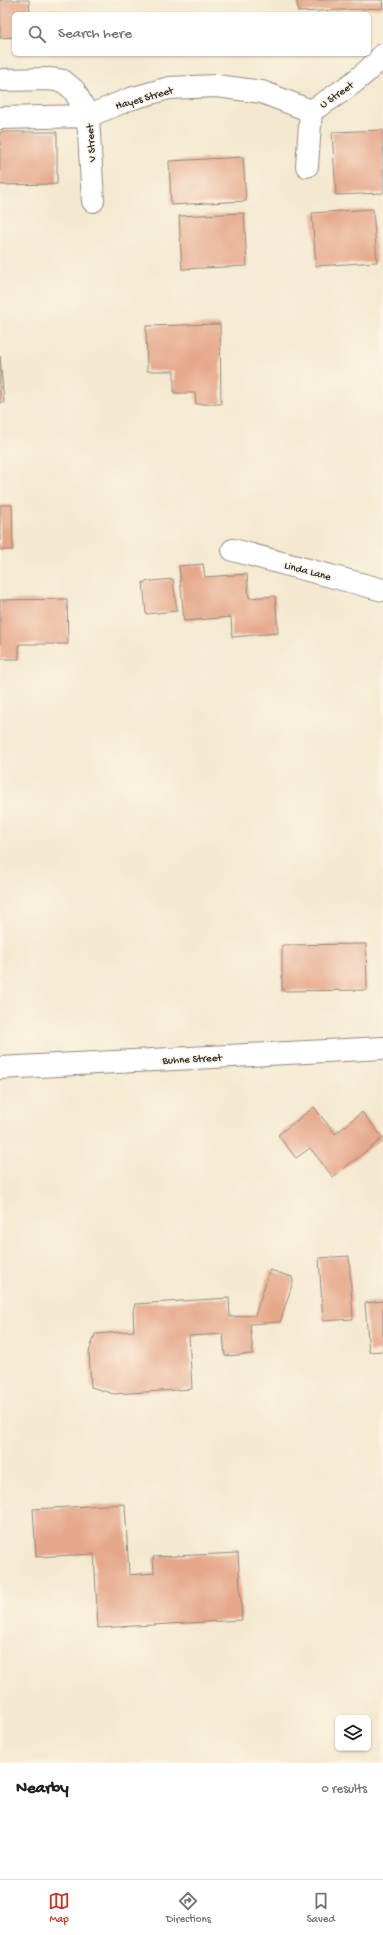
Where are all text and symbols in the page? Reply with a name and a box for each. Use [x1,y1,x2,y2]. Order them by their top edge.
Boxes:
search box [12,12,371,56]
icon: search [26,23,48,45]
text: Search here [58,25,132,43]
street label: U Street [318,79,358,112]
street label: Hayes Street [114,85,176,113]
street label: V Street [85,122,99,163]
street label: Linda Lane [283,560,332,584]
street label: Buhne Street [161,1052,224,1068]
map controls [335,1715,371,1751]
button: layers [335,1715,371,1751]
text: Nearby [16,1779,69,1799]
text: 0 results [321,1782,367,1797]
tab: Map [48,1890,70,1926]
tab: Directions [166,1890,211,1926]
tab: Saved [307,1890,335,1926]

